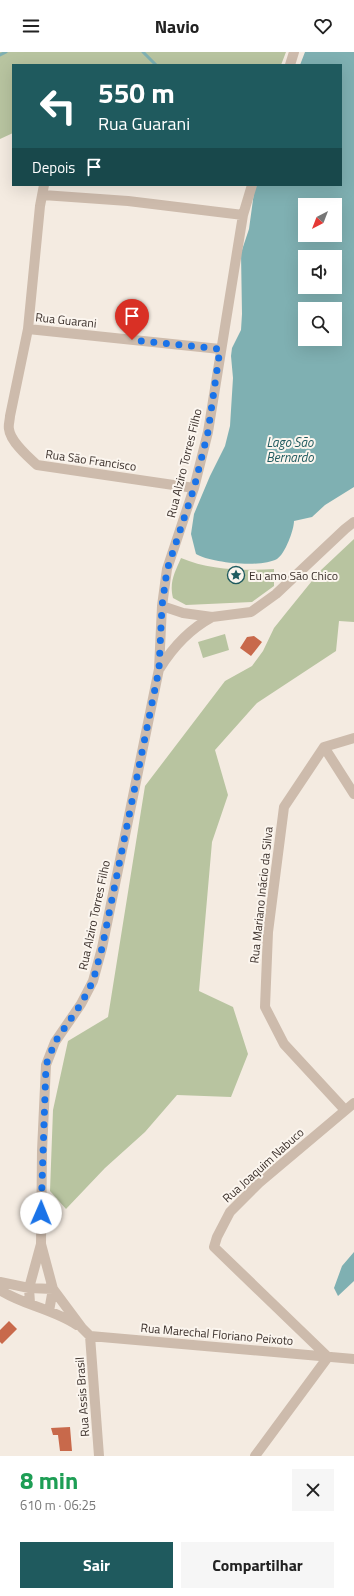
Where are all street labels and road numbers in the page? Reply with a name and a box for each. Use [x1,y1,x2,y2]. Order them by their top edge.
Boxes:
street label: Rua Guarani [34,307,98,333]
street label: Rua Alziro Torres Filho [161,406,207,520]
street label: Rua São Francisco [44,444,138,476]
street label: Rua Mariano Inácio da Silva [244,826,278,964]
street label: Rua Alziro Torres Filho [73,858,115,972]
street label: Rua Joaquim Nabuco [218,1123,308,1207]
street label: Rua Marechal Floriano Peixoto [140,1318,294,1350]
street label: Rua Assis Brasil [70,1356,94,1438]

